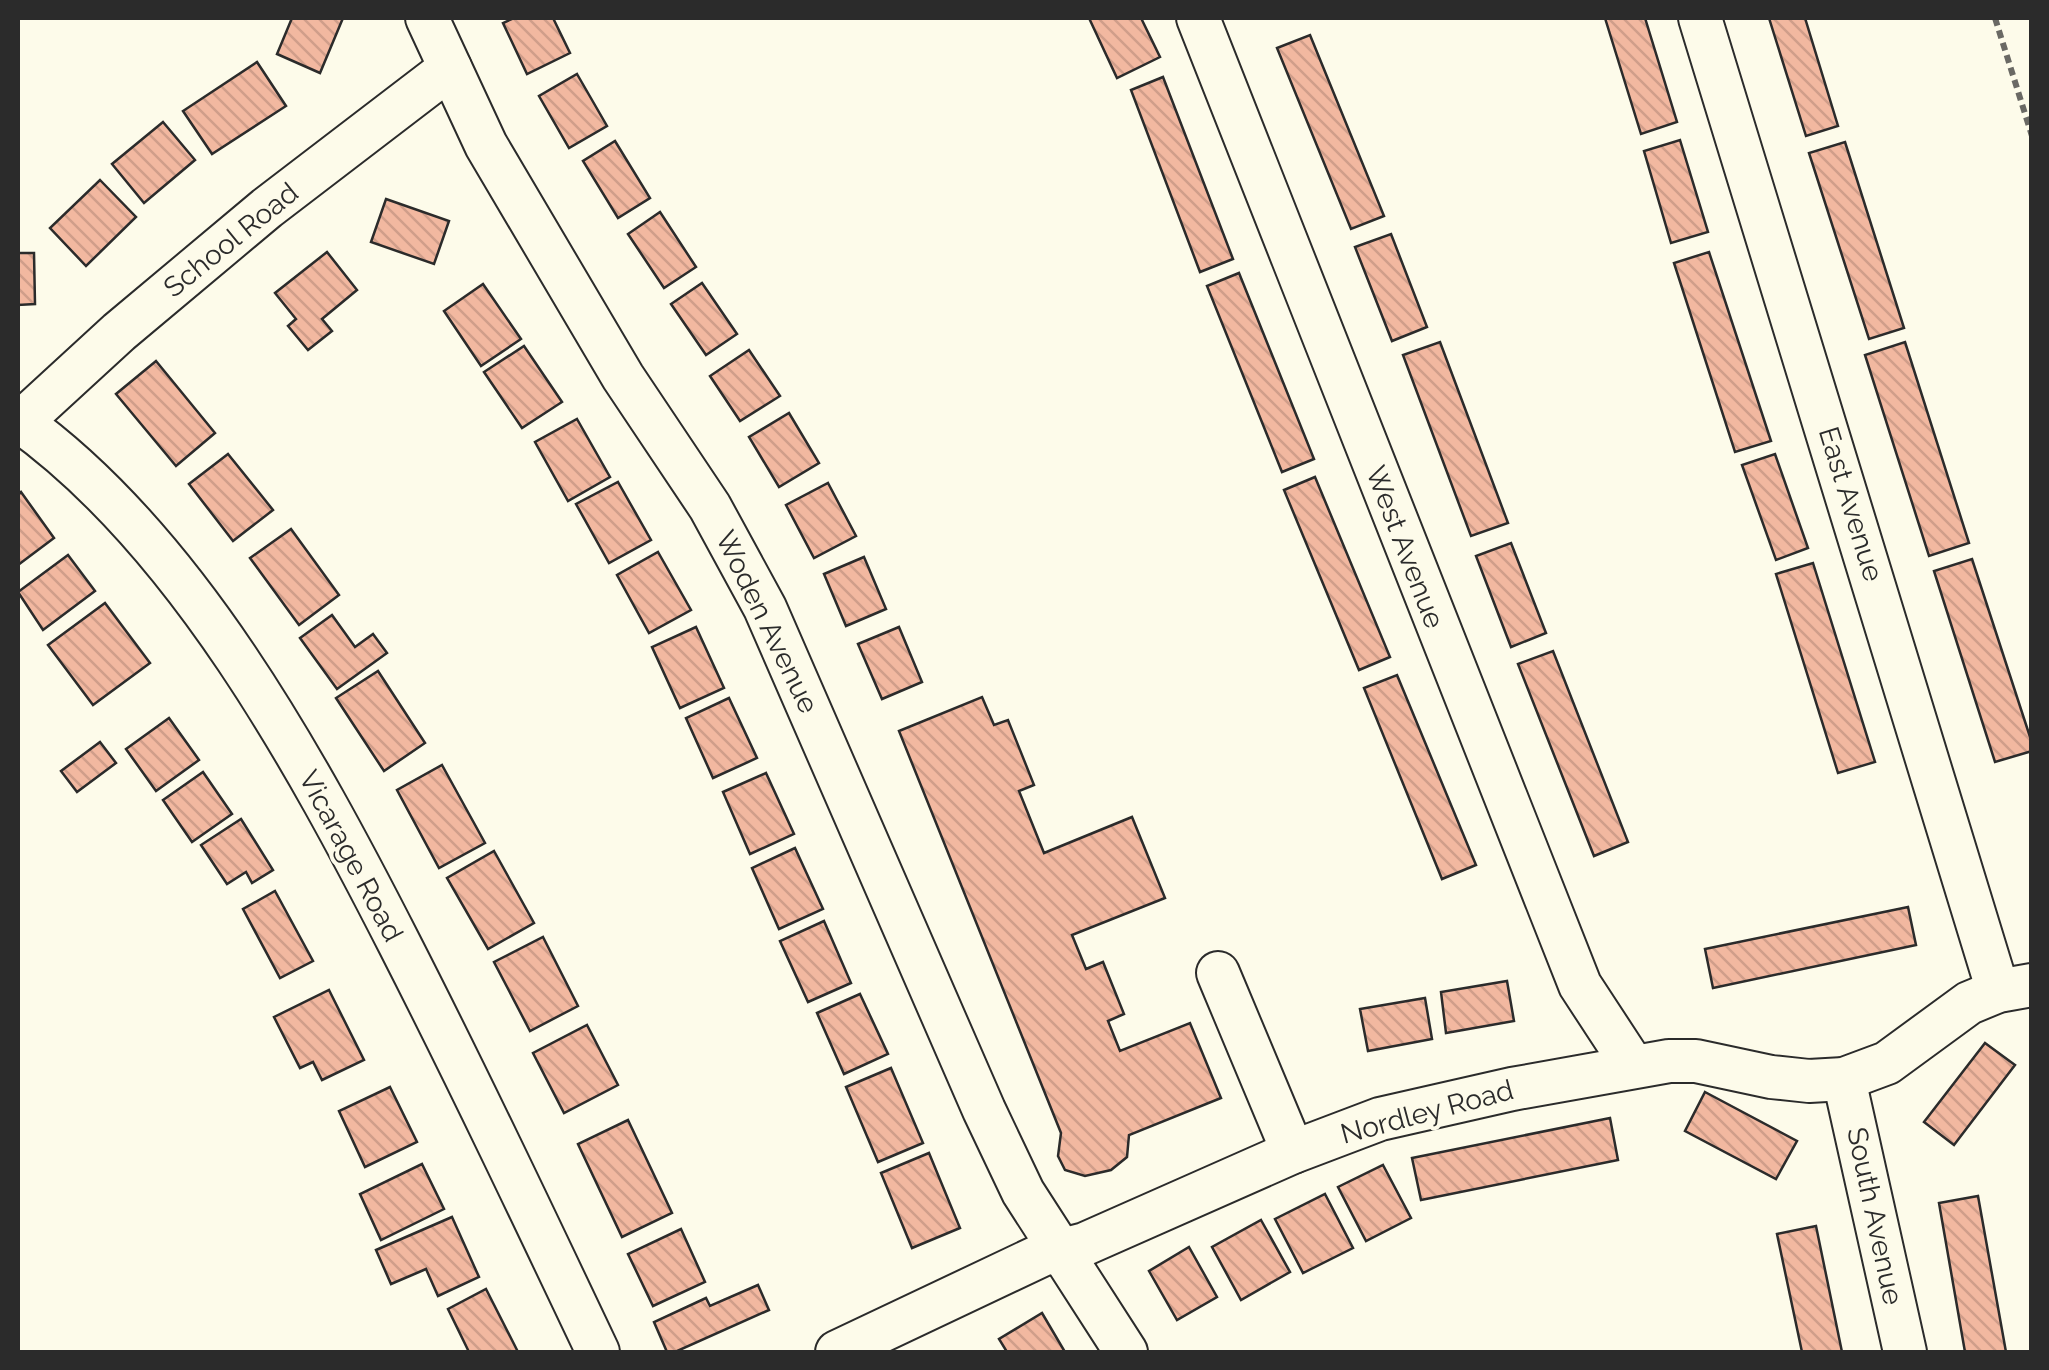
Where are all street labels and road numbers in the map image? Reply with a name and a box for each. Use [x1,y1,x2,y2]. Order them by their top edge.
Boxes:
street label: School Road [157,176,305,304]
street label: East Avenue [1812,423,1890,585]
street label: West Avenue [1359,461,1451,633]
street label: Woden Avenue [709,525,825,719]
street label: Vicarage Road [292,765,410,947]
street label: Nordley Road [1337,1073,1517,1151]
street label: South Avenue [1840,1124,1910,1308]

